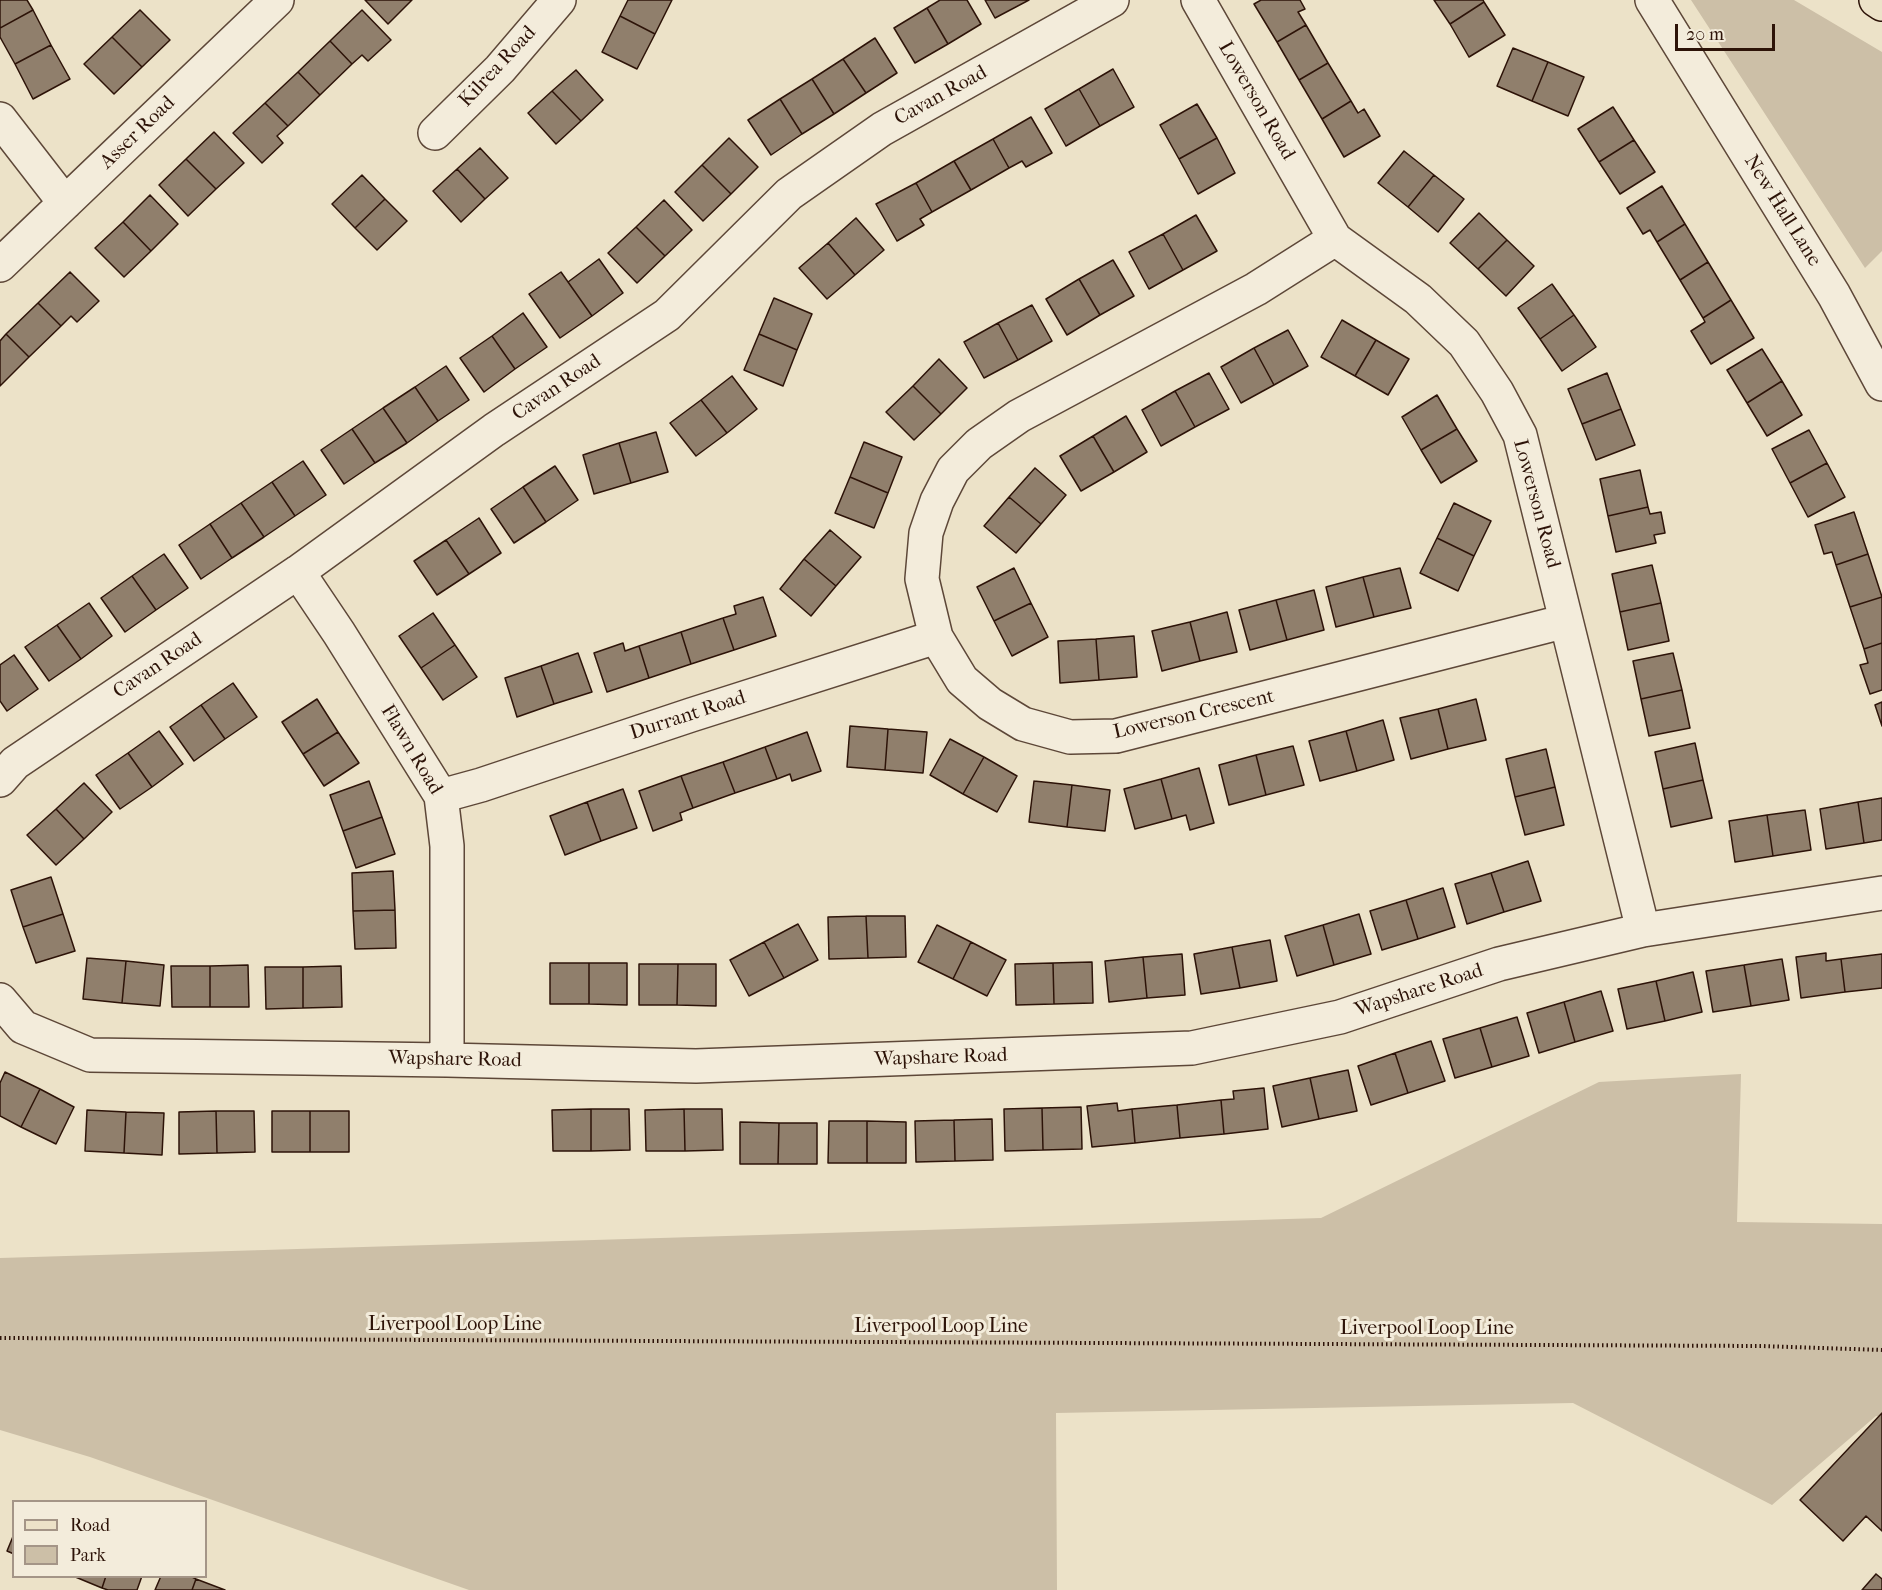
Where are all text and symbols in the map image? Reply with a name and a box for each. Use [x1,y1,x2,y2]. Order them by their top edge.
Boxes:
scale bar [1678,12,1778,50]
street label: Kilrea Road [454,21,542,113]
text: 20 m [1686,24,1724,45]
street label: Lowerson Road [1212,38,1300,164]
street label: Cavan Road [891,61,991,131]
street label: Asser Road [96,91,180,175]
street label: New Hall Lane [1738,151,1826,271]
street label: Cavan Road [508,350,606,426]
street label: Lowerson Road [1507,437,1565,571]
street label: Cavan Road [109,628,207,704]
street label: Lowerson Crescent [1111,685,1277,745]
street label: Durrant Road [627,686,749,746]
street label: Flawn Road [375,701,447,799]
street label: Wapshare Road [1352,959,1486,1023]
street label: Wapshare Road [874,1044,1008,1072]
street label: Wapshare Road [388,1047,522,1073]
street label: Liverpool Loop Line [368,1313,542,1337]
street label: Liverpool Loop Line [854,1315,1028,1339]
street label: Liverpool Loop Line [1340,1317,1514,1341]
legend [12,1500,207,1578]
text: Road [70,1515,110,1536]
text: Park [70,1545,106,1566]

